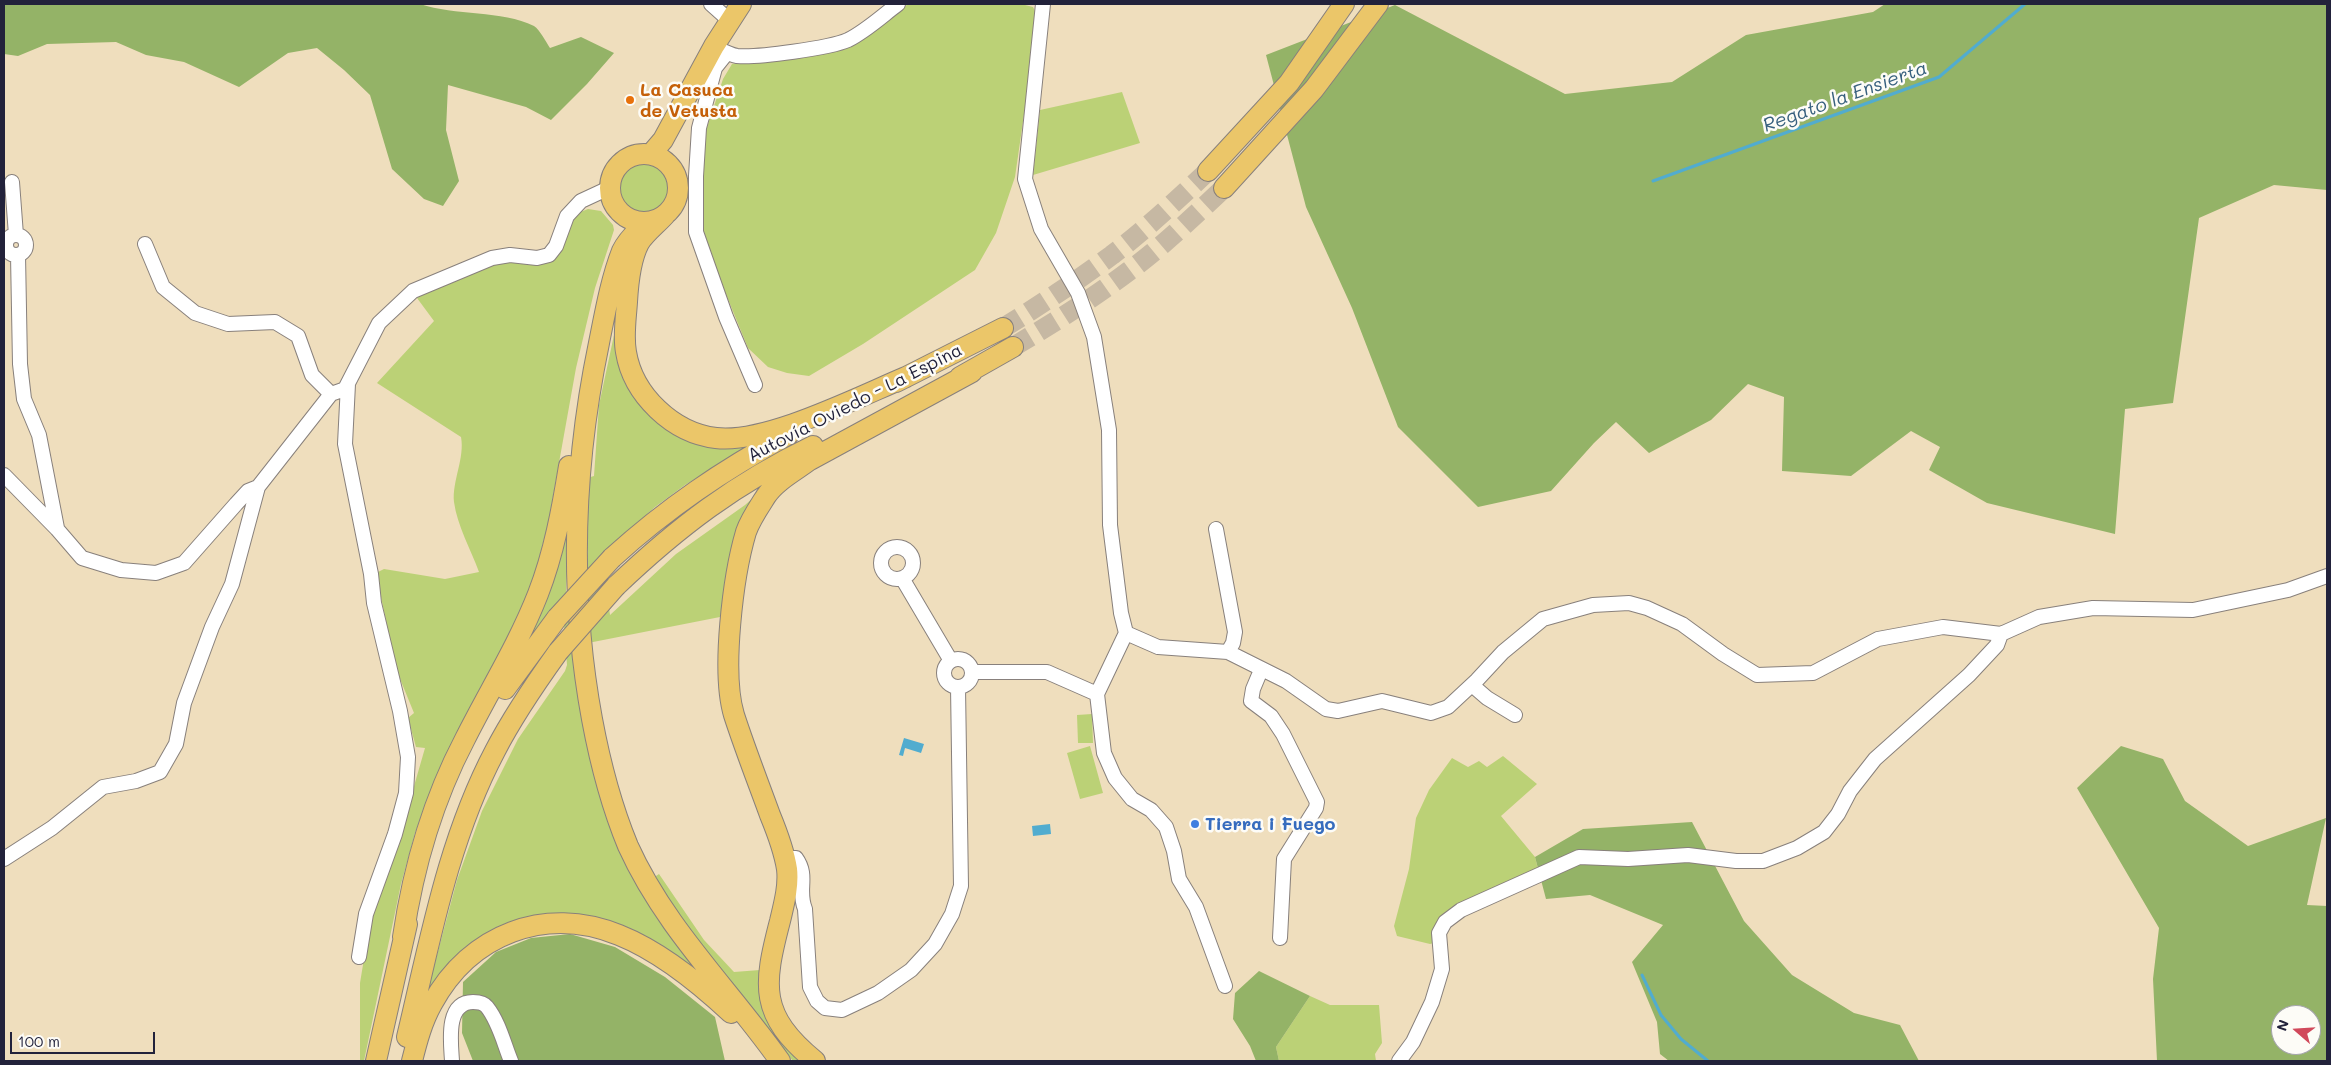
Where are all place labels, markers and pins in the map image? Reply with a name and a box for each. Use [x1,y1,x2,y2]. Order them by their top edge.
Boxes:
place label: La Casuca de Vetusta [640,79,738,122]
marker: La Casuca de Vetusta [624,94,636,106]
place label: Tierra i Fuego [1205,813,1336,835]
marker: Tierra i Fuego [1189,818,1201,830]

